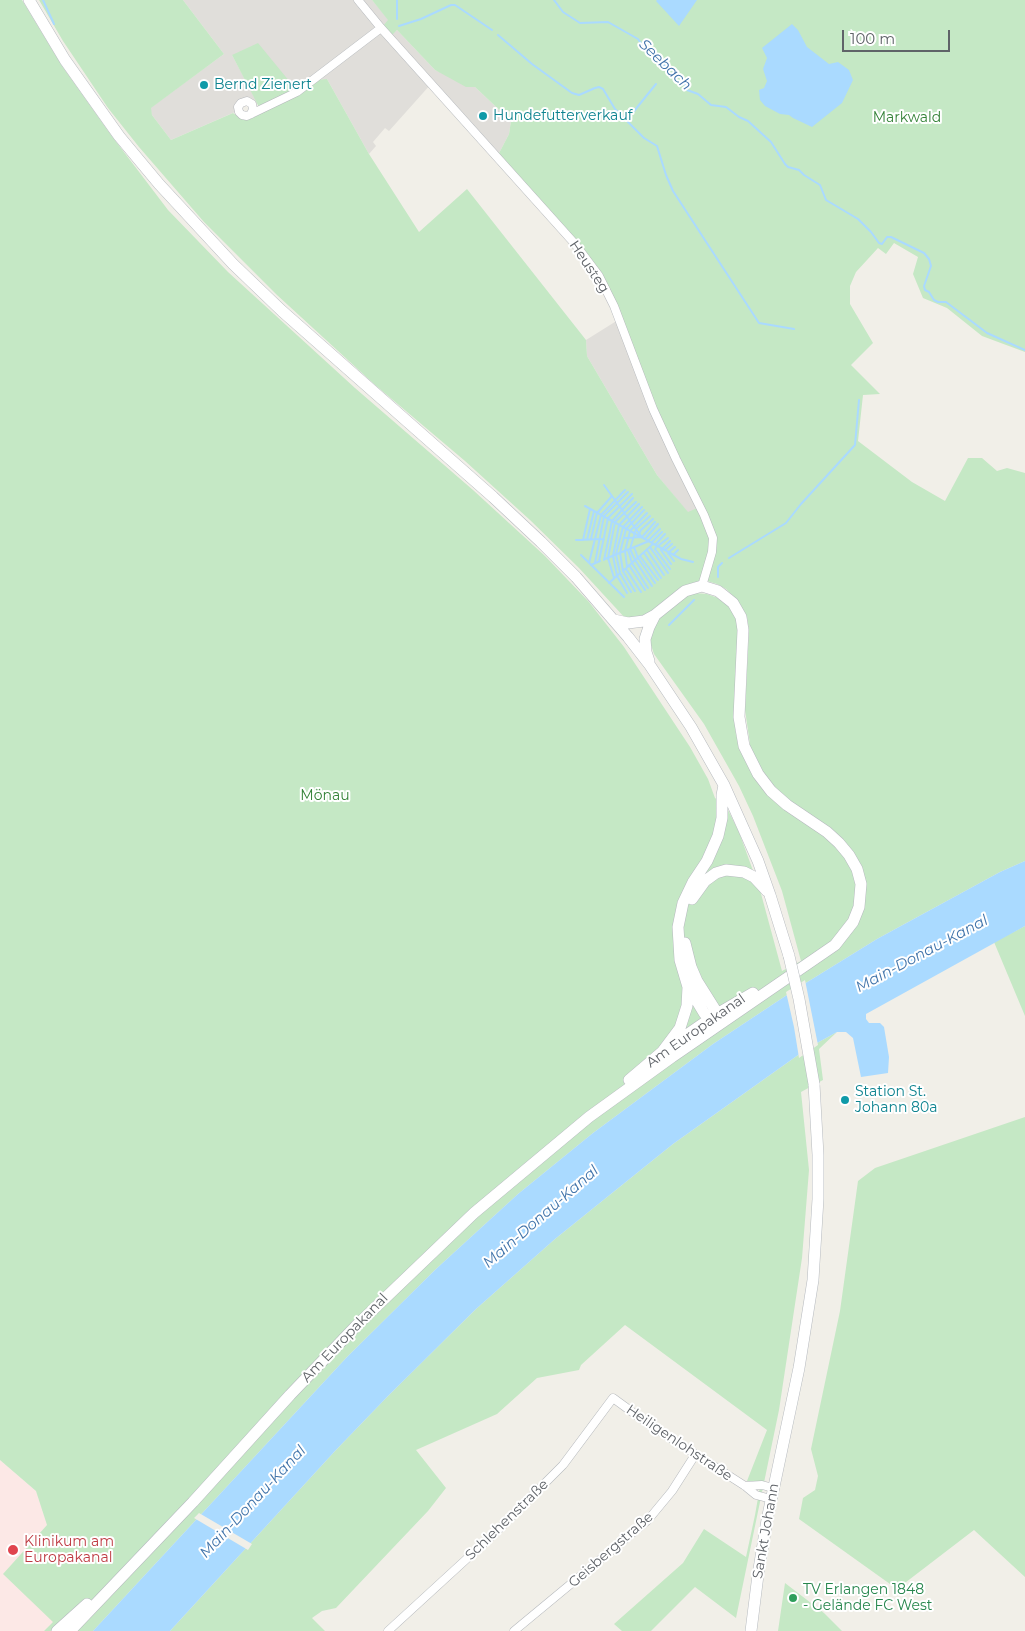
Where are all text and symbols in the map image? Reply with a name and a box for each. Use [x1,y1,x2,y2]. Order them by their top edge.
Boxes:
scale bar [845,20,952,52]
text: 100 m [850,29,895,48]
water label: Seebach [635,36,695,94]
place label: Bernd Zienert [214,77,312,93]
marker: Bernd Zienert [198,79,210,91]
place label: Hundefutterverkauf [493,108,633,124]
marker: Hundefutterverkauf [477,110,489,122]
park label: Markwald [873,110,941,126]
street label: Heusteg [565,238,613,296]
park label: Mönau [300,788,350,804]
water label: Main-Donau-Kanal [853,912,991,996]
street label: Am Europakanal [643,991,749,1071]
place label: Station St. Johann 80a [855,1084,938,1116]
marker: Station St. Johann 80a [839,1094,851,1106]
water label: Main-Donau-Kanal [480,1162,602,1272]
street label: Am Europakanal [298,1290,392,1386]
street label: Heiligenlohstraße [623,1401,735,1485]
water label: Main-Donau-Kanal [196,1442,310,1562]
street label: Schlehenstraße [462,1476,552,1564]
street label: Sankt Johann [749,1482,783,1580]
street label: Geisbergstraße [565,1509,657,1591]
place label: Klinikum am Europakanal [24,1534,114,1566]
marker: Klinikum am Europakanal [6,1543,20,1557]
place label: TV Erlangen 1848 - Gelände FC West [803,1582,932,1614]
marker: TV Erlangen 1848 - Gelände FC West [787,1592,799,1604]

